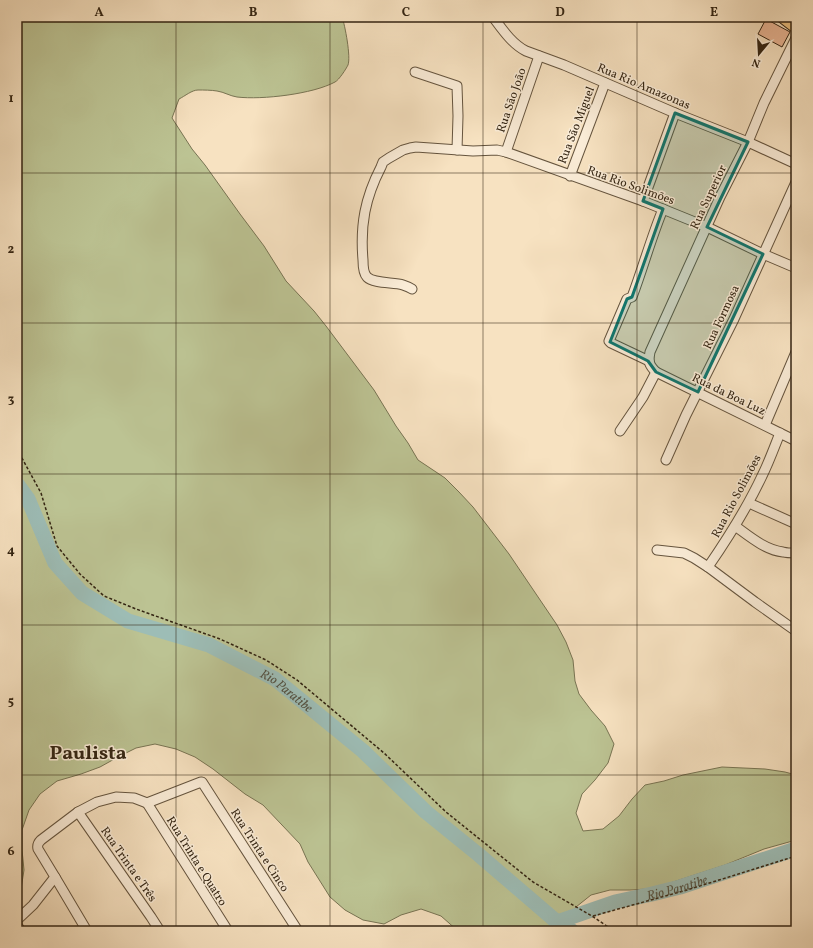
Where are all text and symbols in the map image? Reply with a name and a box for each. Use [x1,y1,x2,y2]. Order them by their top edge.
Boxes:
text: A [94,4,104,22]
text: B [249,4,258,22]
text: C [402,4,410,22]
text: D [555,4,565,22]
text: E [710,4,718,22]
north arrow [739,34,779,74]
text: N [750,54,762,70]
street label: Rua Rio Amazonas [595,60,693,114]
street label: Rua São João [493,66,530,135]
street label: Rua São Miguel [555,84,599,166]
text: 1 [8,90,14,108]
street label: Rua Rio Solimões [585,163,677,209]
street label: Rua Superior [687,163,731,232]
text: 2 [8,241,15,259]
street label: Rua Formosa [700,283,744,352]
street label: Rua da Boa Luz [689,370,768,420]
text: 3 [8,391,15,409]
street label: Rua Rio Solimões [708,452,766,541]
text: 4 [7,542,15,560]
water label: Rio Paratibe [257,666,316,718]
text: 5 [8,693,14,711]
district label: Paulista [49,740,127,768]
street label: Rua Trinta e Cinco [226,806,292,895]
street label: Rua Trinta e Quatro [162,814,230,909]
street label: Rua Trinta e Três [96,824,160,905]
text: 6 [7,843,15,861]
water label: Rio Paratibe [645,872,710,906]

